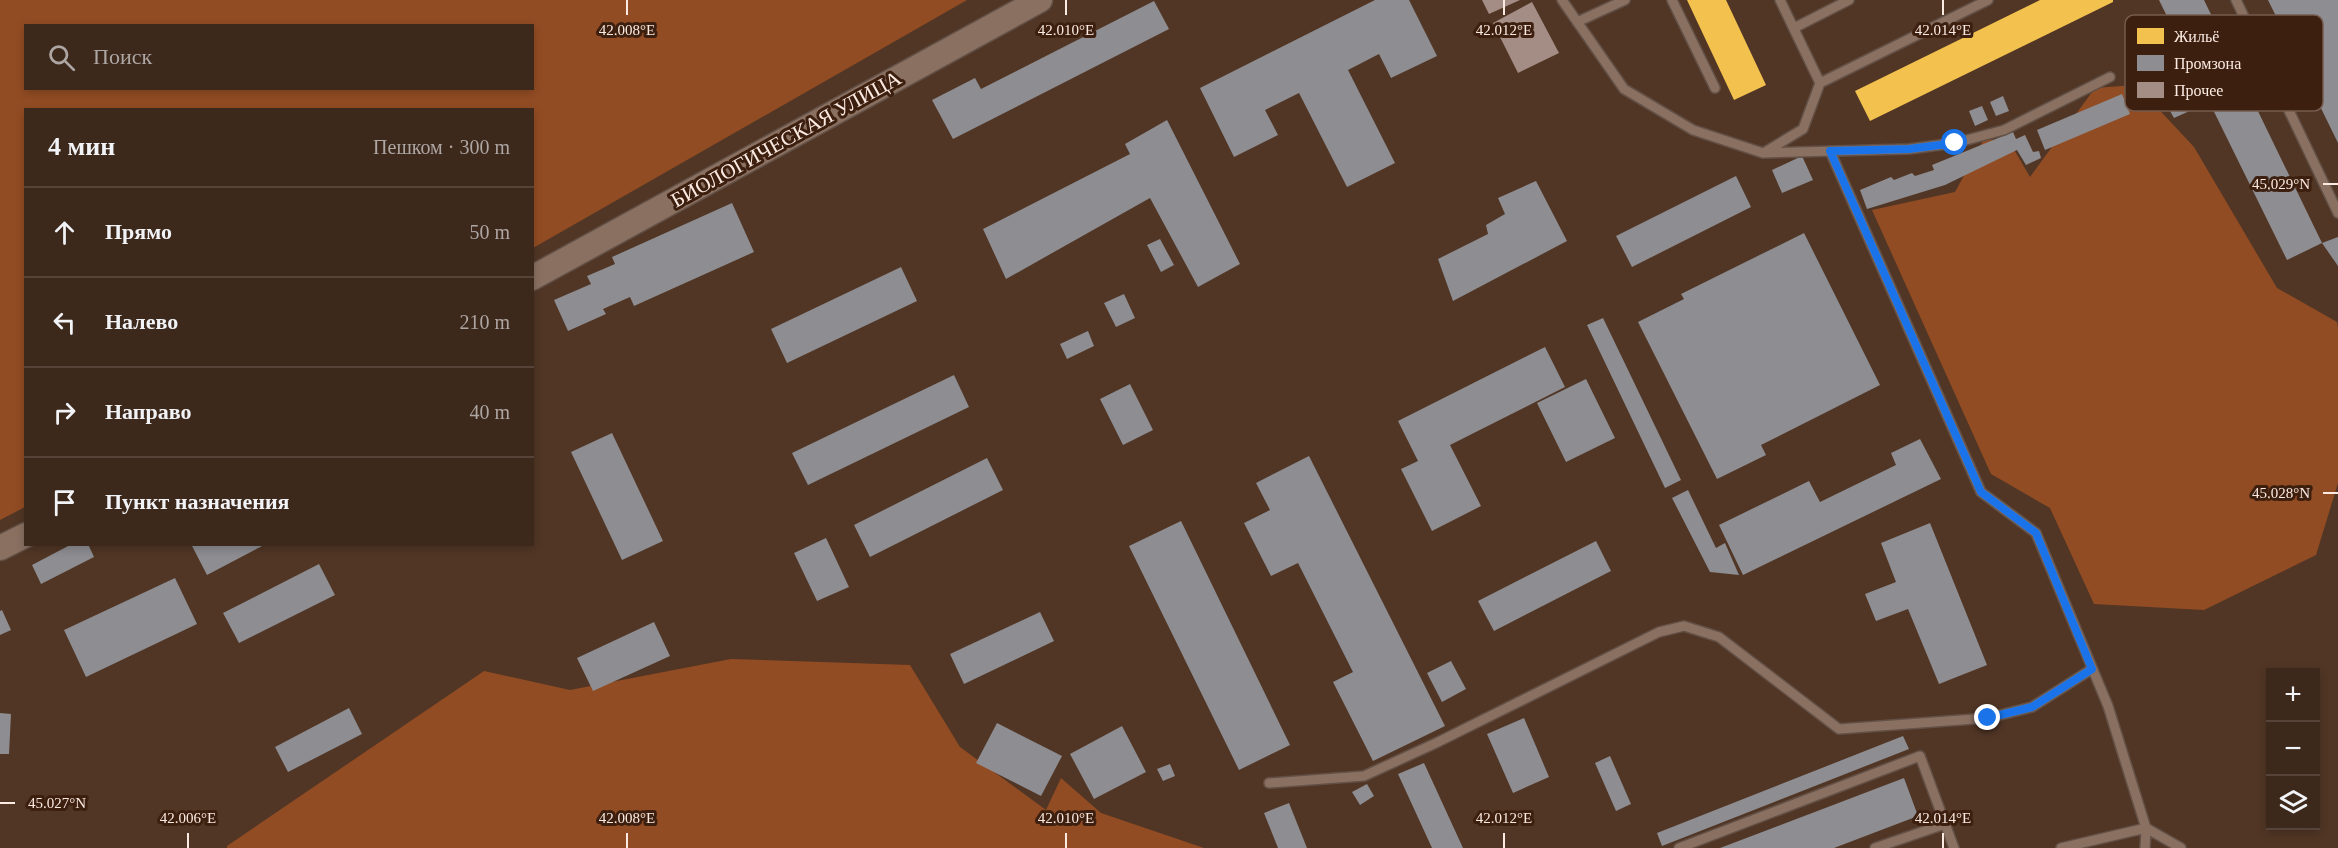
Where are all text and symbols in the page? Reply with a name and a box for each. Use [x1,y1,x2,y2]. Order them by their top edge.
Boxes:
legend [2125,15,2323,111]
text: 42.008°E [599,22,655,38]
text: 42.010°E [1038,22,1094,38]
text: 42.012°E [1476,22,1532,38]
text: 42.014°E [1915,22,1971,38]
search box [24,24,534,90]
text: Жильё [2174,28,2219,45]
icon: search [45,41,78,74]
text: Поиск [93,44,152,69]
text: Промзона [2174,55,2241,73]
street label: БИОЛОГИЧЕСКАЯ УЛИЦА [667,65,906,212]
text: Прочее [2174,82,2223,100]
route start [1941,129,1967,155]
text: 4 мин [48,132,115,161]
text: Пешком · 300 m [373,136,510,158]
text: 45.029°N [2252,176,2310,192]
icon: ahead [48,216,81,249]
text: Прямо [105,219,172,244]
text: 50 m [469,221,510,243]
icon: left [48,306,81,339]
text: Налево [105,309,178,334]
text: 210 m [459,311,510,333]
icon: right [48,396,81,429]
text: Направо [105,399,191,424]
text: 40 m [469,401,510,423]
text: 45.028°N [2252,485,2310,501]
icon: arrive [48,486,81,519]
text: Пункт назначения [105,489,290,514]
map controls [2266,668,2320,830]
button: + [2266,668,2320,722]
route end [1974,704,2000,730]
button: − [2266,722,2320,776]
button: layers [2266,776,2320,830]
text: 45.027°N [28,795,86,811]
text: 42.006°E [160,810,216,826]
text: 42.008°E [599,810,655,826]
text: 42.010°E [1038,810,1094,826]
text: 42.012°E [1476,810,1532,826]
text: 42.014°E [1915,810,1971,826]

